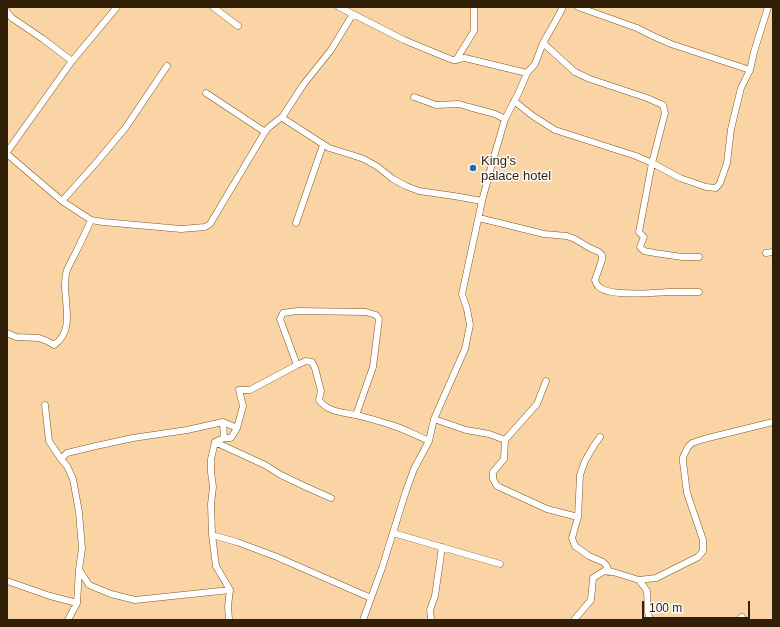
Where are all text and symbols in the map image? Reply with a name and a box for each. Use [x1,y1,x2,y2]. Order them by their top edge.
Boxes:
place label: King's palace hotel [481,153,551,184]
marker: King's palace hotel [468,163,478,173]
scale bar [644,593,752,619]
text: 100 m [649,601,682,615]

